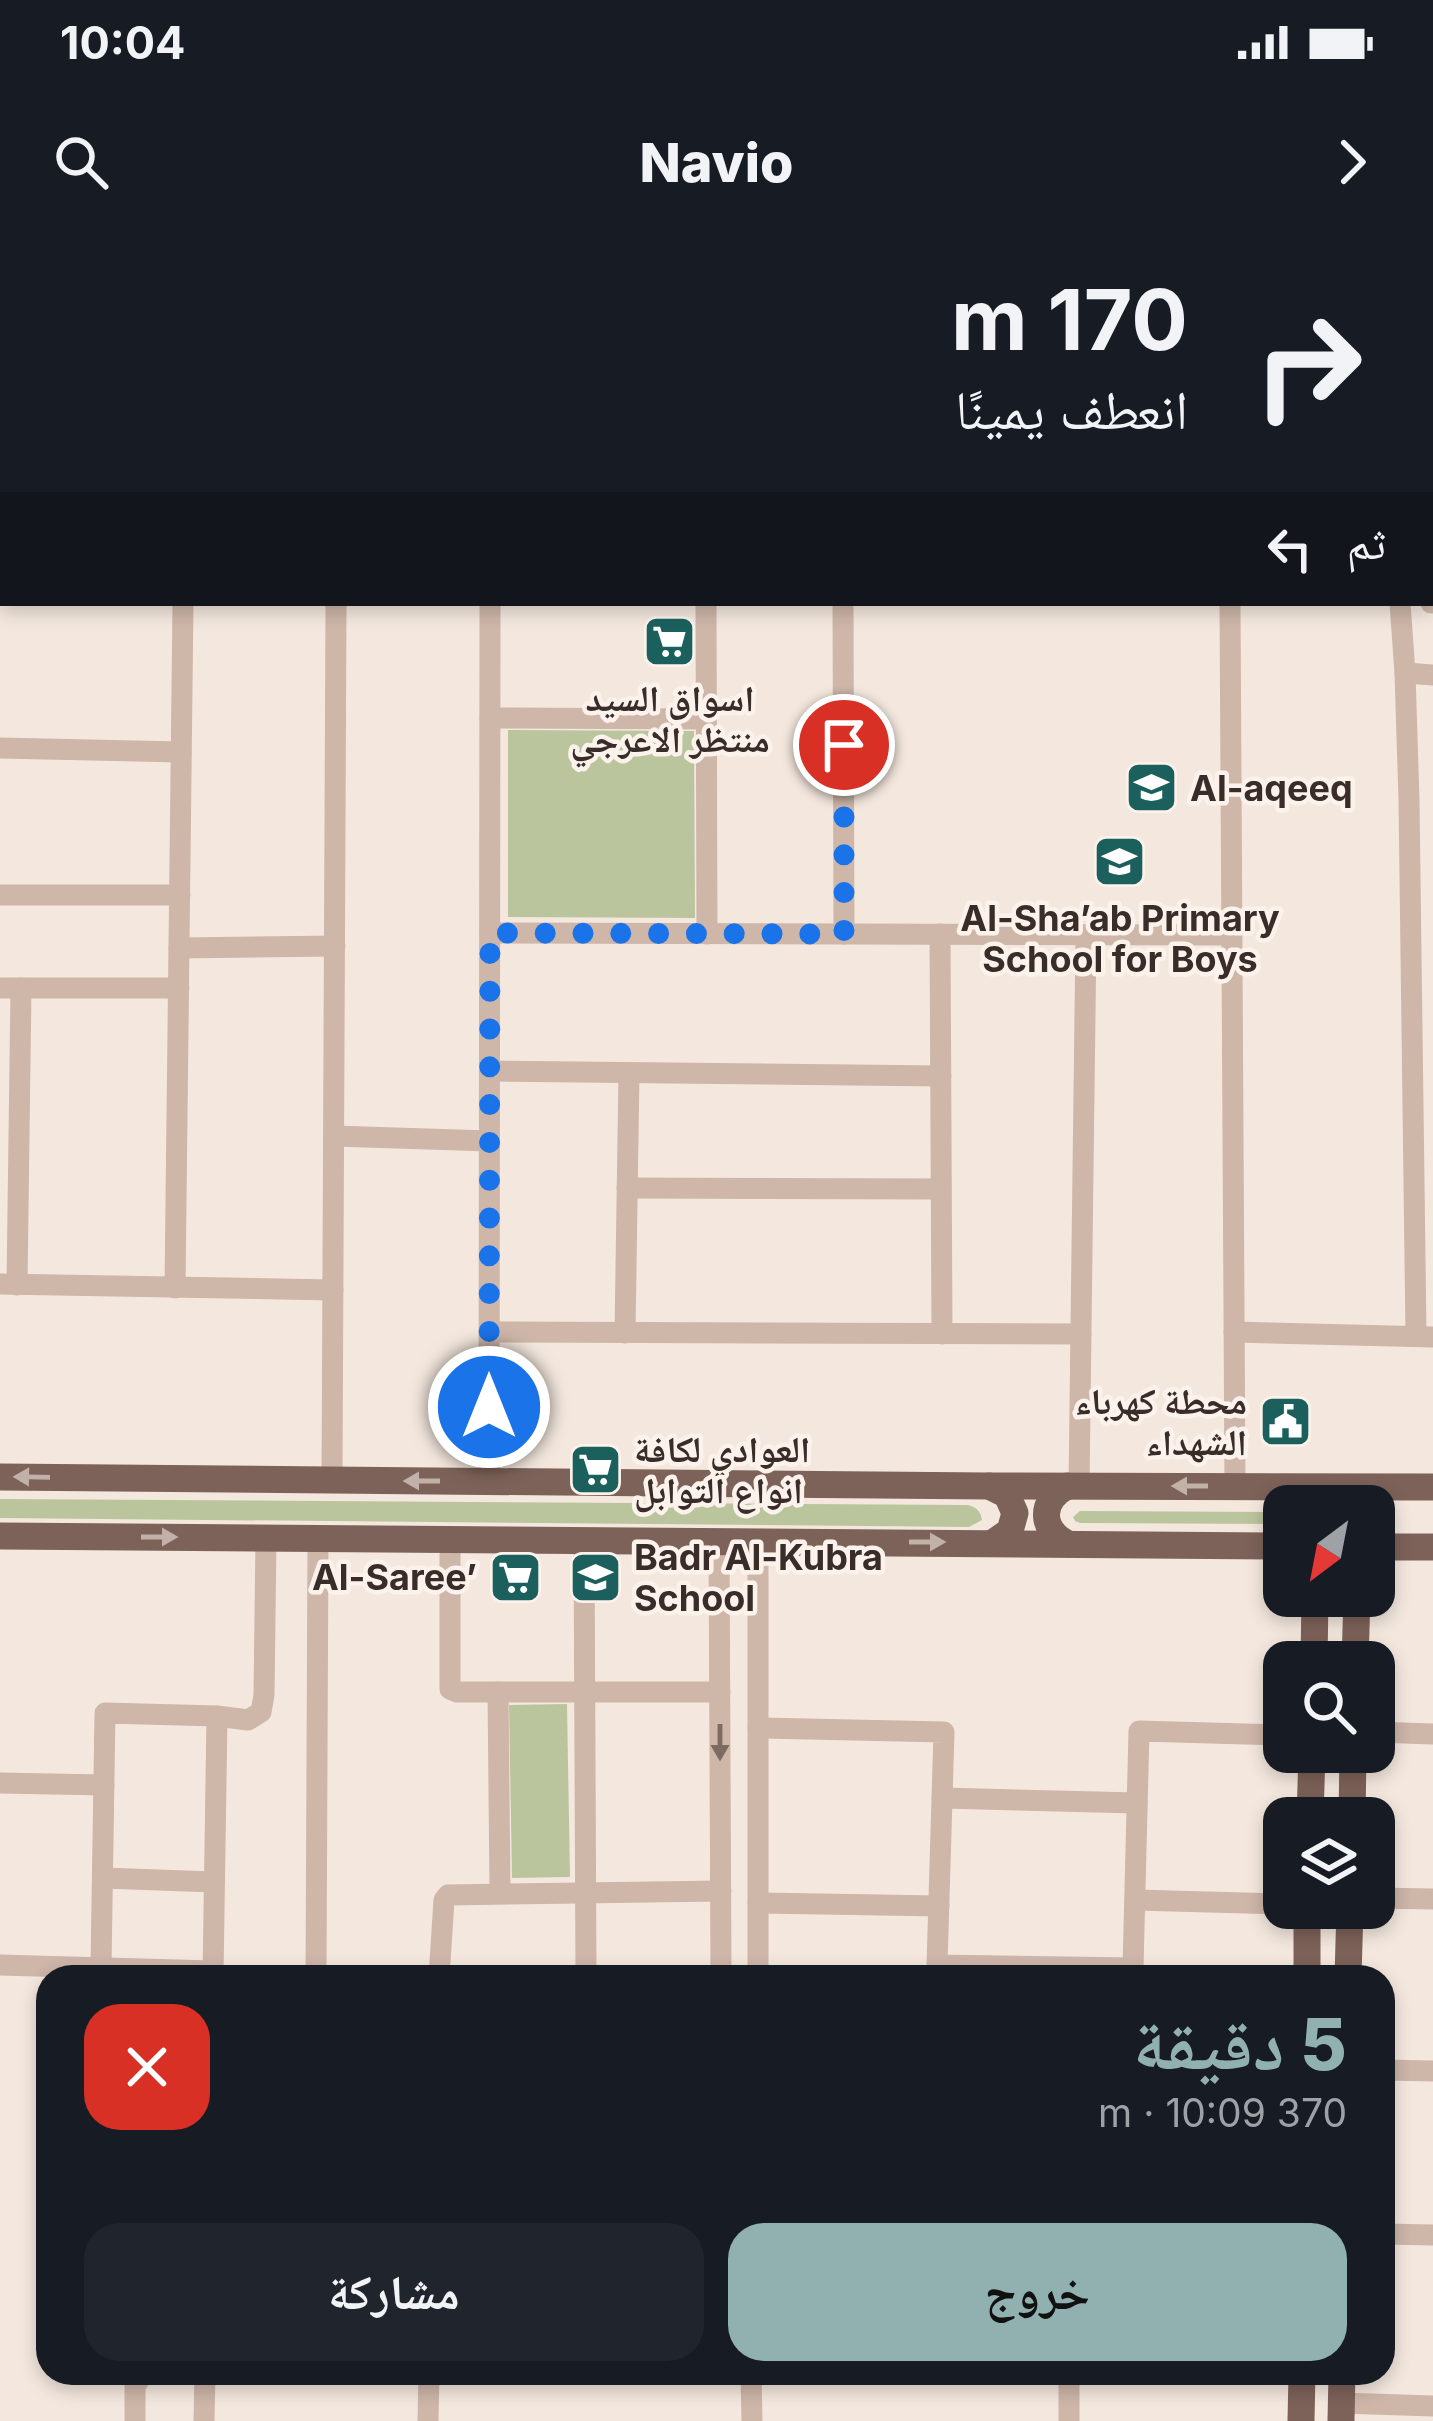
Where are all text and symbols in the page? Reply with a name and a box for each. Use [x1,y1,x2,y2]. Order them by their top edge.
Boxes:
text: 10:04 [60,15,186,70]
icon: search [48,129,114,195]
icon: forward [1319,129,1385,195]
text: Navio [639,130,794,195]
text: 170 m [951,269,1188,370]
icon: right [1230,288,1386,444]
text: انعطف يمينًا [955,377,1188,442]
text: ثم [1347,515,1386,570]
icon: left [1257,516,1323,582]
supermarket icon: اسواق السيد منتظر الاعرجي [642,614,698,670]
place label: اسواق السيد منتظر الاعرجي [570,676,770,768]
pin [793,694,895,796]
icon: arrive [811,712,877,778]
school or university icon: Al-aqeeq [1123,760,1179,816]
place label: Al-aqeeq [1190,766,1353,810]
school or university icon: Al-Sha’ab Primary School for Boys [1092,834,1148,890]
place label: Al-Sha’ab Primary School for Boys [960,896,1280,981]
position arrow [426,1344,552,1470]
place label: محطة كهرباء الشهداء [1075,1379,1247,1464]
public building icon: محطة كهرباء الشهداء [1258,1394,1314,1450]
place label: العوادي لكافة انواع التوابل [634,1427,810,1514]
supermarket icon: العوادي لكافة انواع التوابل [567,1442,623,1498]
one-way arrow [12,1467,50,1487]
one-way arrow [402,1471,440,1491]
one-way arrow [1170,1477,1208,1496]
north arrow [1263,1485,1395,1617]
map controls [1263,1485,1395,1929]
one-way arrow [141,1527,179,1547]
one-way arrow [909,1532,947,1552]
place label: Badr Al-Kubra School [634,1535,883,1620]
supermarket icon: Al-Saree’ [488,1549,544,1605]
school or university icon: Badr Al-Kubra School [567,1550,623,1606]
place label: Al-Saree’ [312,1555,477,1599]
button: search [1263,1641,1395,1773]
one-way arrow [710,1724,730,1762]
button: layers [1263,1797,1395,1929]
text: 5 دقيقة [1133,2000,1347,2087]
button: close [84,2004,210,2130]
text: 370 m · 10:09 [1098,2089,1347,2136]
button: مشاركة [84,2223,704,2361]
button: خروج [728,2223,1347,2361]

